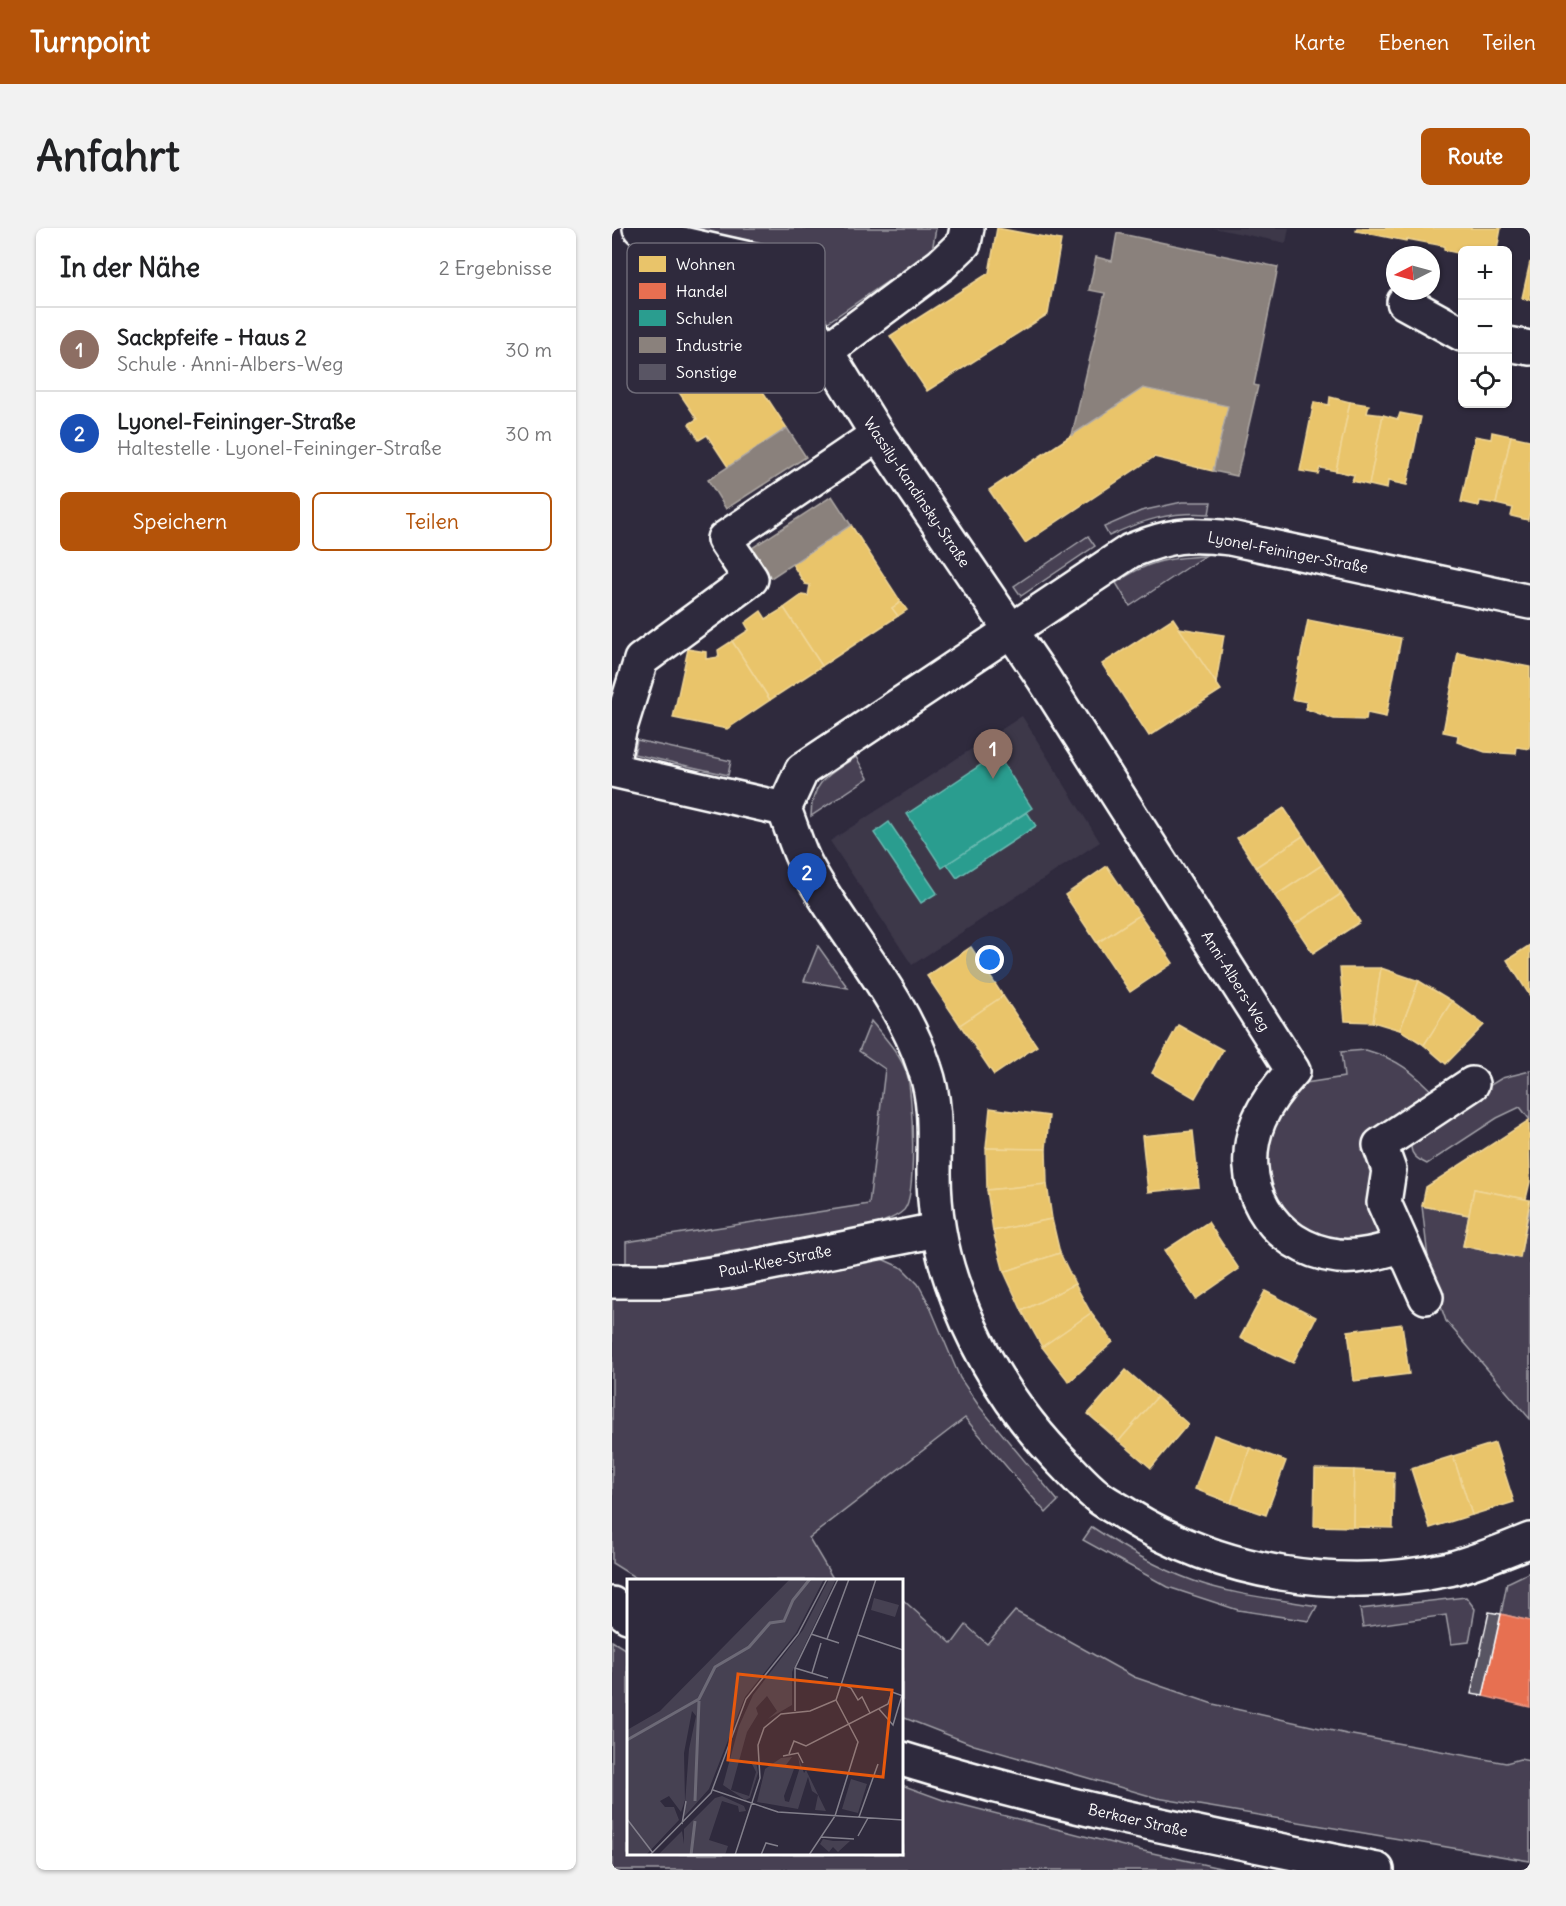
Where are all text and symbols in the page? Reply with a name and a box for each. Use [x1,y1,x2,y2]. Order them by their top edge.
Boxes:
text: Turnpoint [30,24,150,60]
text: Karte [1294,29,1345,56]
text: Ebenen [1378,29,1449,56]
text: Teilen [1482,29,1536,56]
button: Route [1421,128,1530,185]
text: Anfahrt [36,130,180,182]
legend [627,243,825,393]
north arrow [1386,246,1440,300]
map controls [1458,246,1512,408]
button: + [1458,246,1512,300]
text: In der Nähe [60,251,200,284]
text: Wohnen [676,254,735,274]
text: 2 Ergebnisse [439,255,552,280]
text: Handel [676,281,727,301]
button: − [1458,300,1512,354]
text: Schulen [676,308,733,328]
text: Sackpfeife - Haus 2 [117,323,307,351]
text: Industrie [676,335,742,355]
text: 1 [76,337,83,362]
text: 30 m [505,337,552,362]
text: Schule · Anni-Albers-Weg [117,351,343,376]
button: locate [1458,354,1512,408]
text: Sonstige [676,362,737,382]
text: Lyonel-Feininger-Straße [117,407,356,435]
street label: Wassily-Kandinsky-Straße [860,413,974,571]
text: 2 [74,421,85,446]
text: 30 m [505,421,552,446]
text: Haltestelle · Lyonel-Feininger-Straße [117,435,442,460]
button: Speichern [60,492,300,551]
button: Teilen [312,492,552,551]
street label: Lyonel-Feininger-Straße [1206,527,1370,577]
pin: 1 [974,730,1012,779]
pin: 2 [788,854,826,903]
street label: Anni-Albers-Weg [1198,927,1274,1035]
your location [975,945,1004,974]
street label: Paul-Klee-Straße [717,1241,833,1281]
inset map [627,1579,903,1855]
street label: Berkaer Straße [1086,1799,1190,1841]

